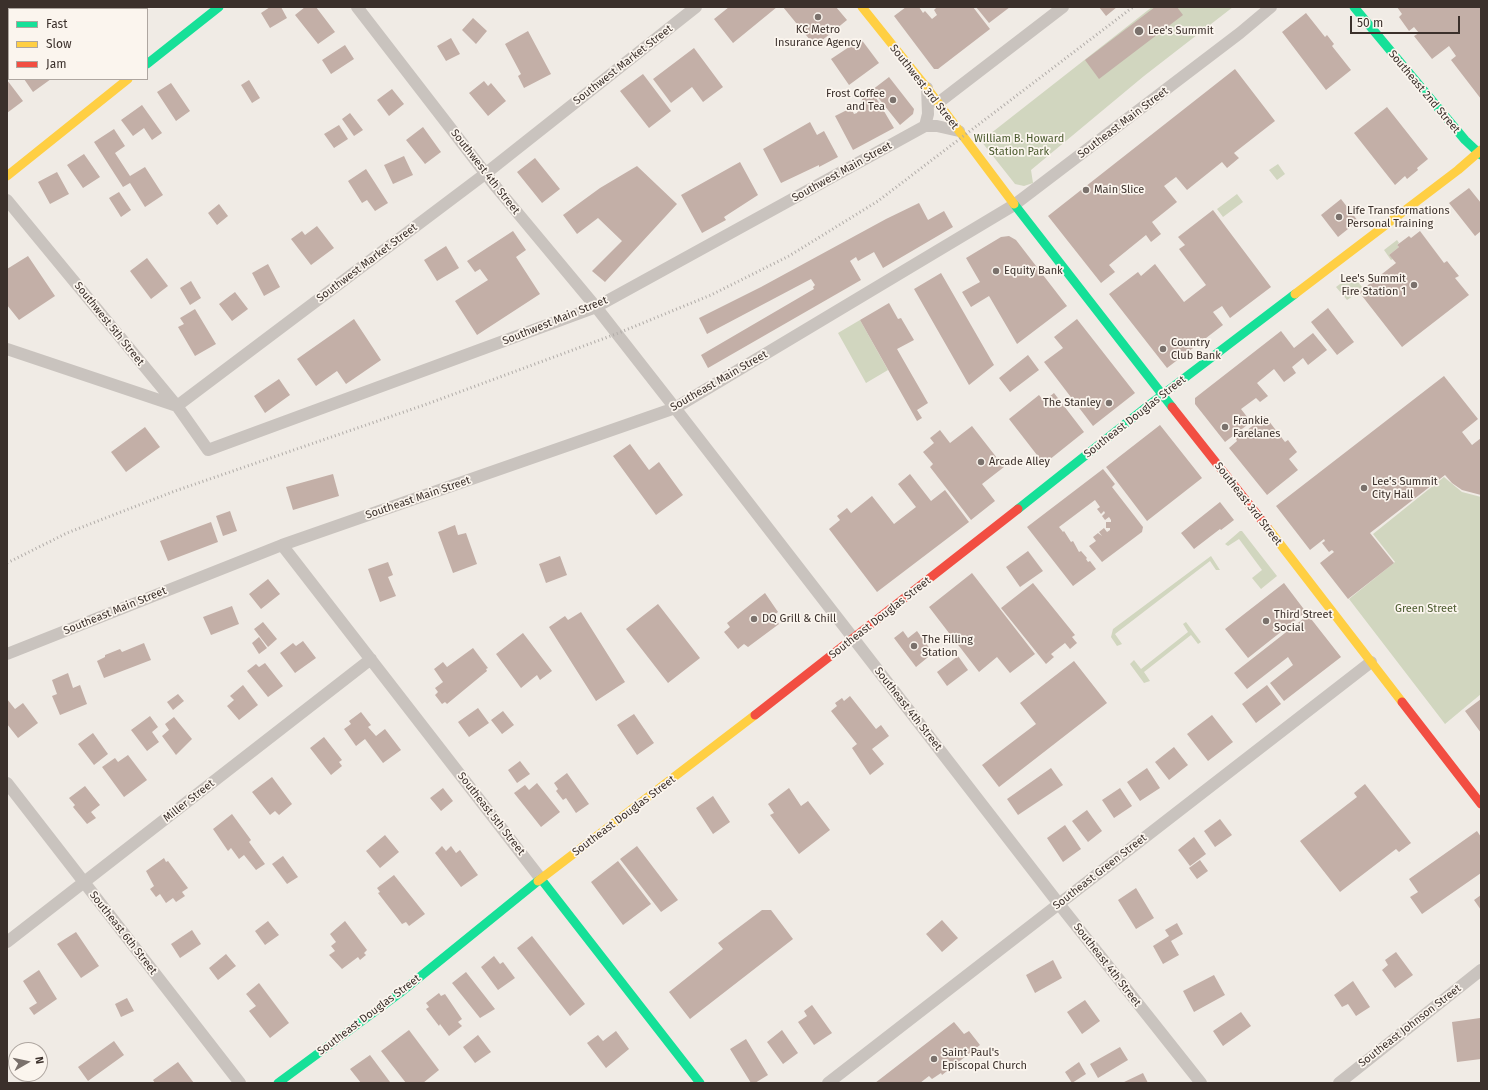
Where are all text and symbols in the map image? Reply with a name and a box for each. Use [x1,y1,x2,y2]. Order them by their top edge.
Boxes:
legend [8,8,148,80]
scale bar [1352,8,1462,34]
marker: KC Metro Insurance Agency [813,12,823,22]
text: 50 m [1357,16,1383,30]
text: Fast [46,17,68,31]
street label: Southwest Market Street [571,22,675,108]
place label: KC Metro Insurance Agency [775,23,861,49]
place label: Lee's Summit [1148,24,1214,38]
marker: Lee's Summit [1133,25,1145,37]
text: Slow [46,37,72,51]
street label: Southwest 3rd Street [887,42,961,132]
street label: Southeast 2nd Street [1385,48,1463,136]
text: Jam [46,57,66,71]
street label: Southeast Main Street [1075,85,1171,161]
place label: Frost Coffee and Tea [826,87,885,113]
marker: Frost Coffee and Tea [888,95,898,105]
street label: Southwest 4th Street [448,127,522,217]
park label: William B. Howard Station Park [974,132,1064,158]
street label: Southwest Main Street [790,139,894,205]
place label: Main Slice [1094,183,1144,197]
marker: Main Slice [1081,185,1091,195]
place label: Life Transformations Personal Training [1347,204,1450,230]
marker: Life Transformations Personal Training [1334,212,1344,222]
street label: Southwest Market Street [314,221,420,305]
place label: Equity Bank [1004,264,1063,278]
marker: Equity Bank [991,266,1001,276]
place label: Lee's Summit Fire Station 1 [1340,272,1406,298]
street label: Southwest 5th Street [71,280,147,368]
marker: Lee's Summit Fire Station 1 [1409,280,1419,290]
street label: Southwest Main Street [501,294,609,348]
place label: Country Club Bank [1171,336,1221,362]
marker: Country Club Bank [1158,344,1168,354]
street label: Southeast Main Street [668,348,770,414]
street label: Southeast Douglas Street [1081,373,1189,461]
place label: The Stanley [1043,396,1101,410]
marker: The Stanley [1104,398,1114,408]
place label: Frankie Farelanes [1233,414,1280,440]
marker: Frankie Farelanes [1220,422,1230,432]
place label: Arcade Alley [989,455,1050,469]
marker: Arcade Alley [976,457,986,467]
street label: Southeast 3rd Street [1211,460,1285,548]
street label: Southeast Main Street [364,474,472,522]
place label: Lee's Summit City Hall [1372,475,1438,501]
marker: Lee's Summit City Hall [1359,483,1369,493]
street label: Southeast Douglas Street [826,574,934,662]
street label: Southeast Main Street [62,584,168,638]
park label: Green Street [1395,602,1457,616]
place label: Third Street Social [1274,608,1332,634]
place label: DQ Grill & Chill [762,612,836,626]
marker: DQ Grill & Chill [749,614,759,624]
marker: Third Street Social [1261,616,1271,626]
place label: The Filling Station [922,633,973,659]
marker: The Filling Station [909,641,919,651]
street label: Southeast 4th Street [871,665,945,753]
street label: Southeast 5th Street [455,770,527,858]
street label: Southeast Douglas Street [570,773,678,859]
street label: Miller Street [161,777,217,825]
street label: Southeast Green Street [1051,831,1149,913]
street label: Southeast 6th Street [86,889,160,977]
street label: Southeast 4th Street [1070,921,1144,1009]
street label: Southeast Douglas Street [315,972,423,1058]
street label: Southeast Johnson Street [1356,982,1464,1070]
north arrow [8,1042,48,1082]
place label: Saint Paul's Episcopal Church [942,1046,1027,1072]
marker: Saint Paul's Episcopal Church [929,1054,939,1064]
text: N [32,1056,46,1065]

